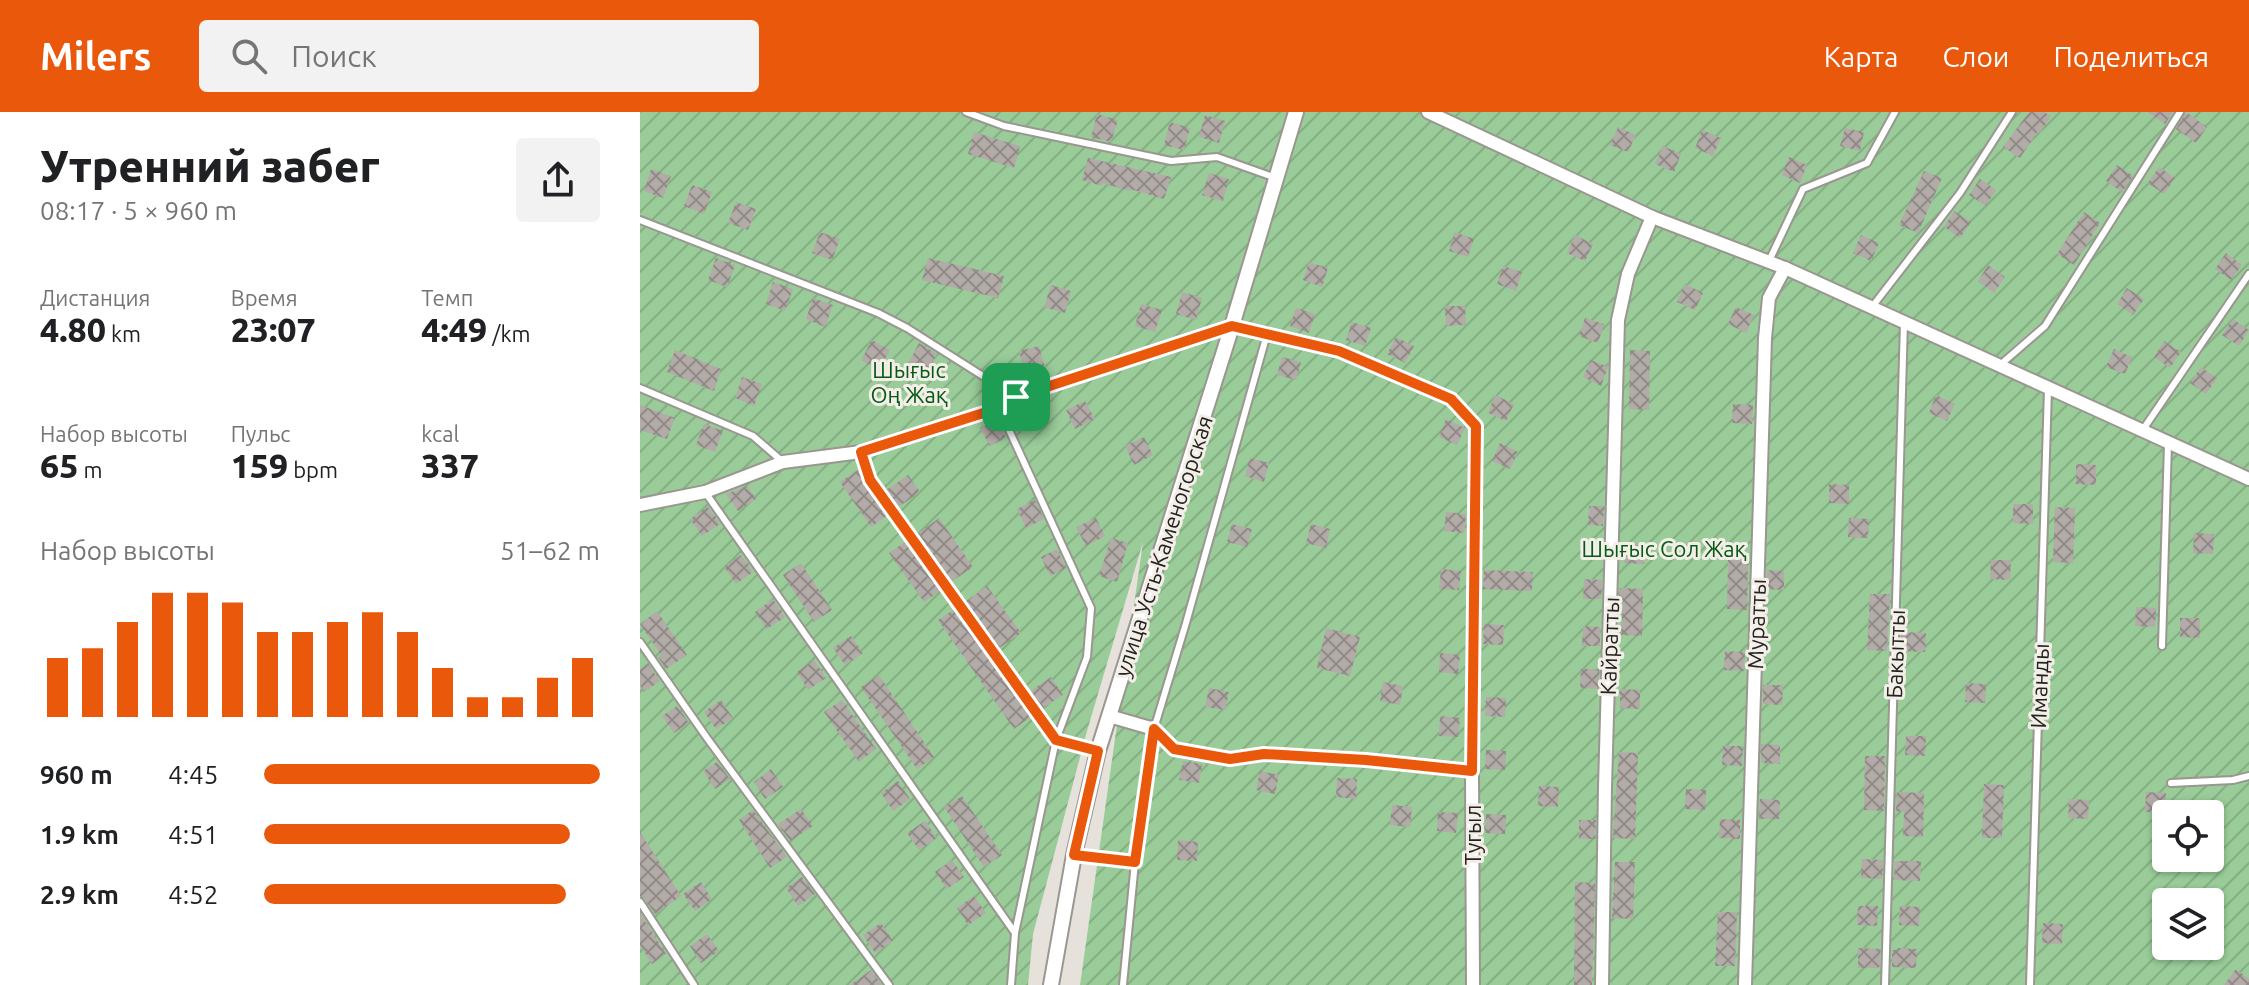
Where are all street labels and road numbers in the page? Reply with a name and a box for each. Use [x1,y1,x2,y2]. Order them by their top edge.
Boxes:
street label: улица Усть-Каменогорская [1109,412,1217,680]
street label: Муратты [1742,578,1770,670]
street label: Кайратты [1595,596,1623,696]
street label: Бакытты [1881,609,1909,699]
street label: Иманды [2025,643,2053,729]
street label: Тугыл [1460,805,1485,865]

